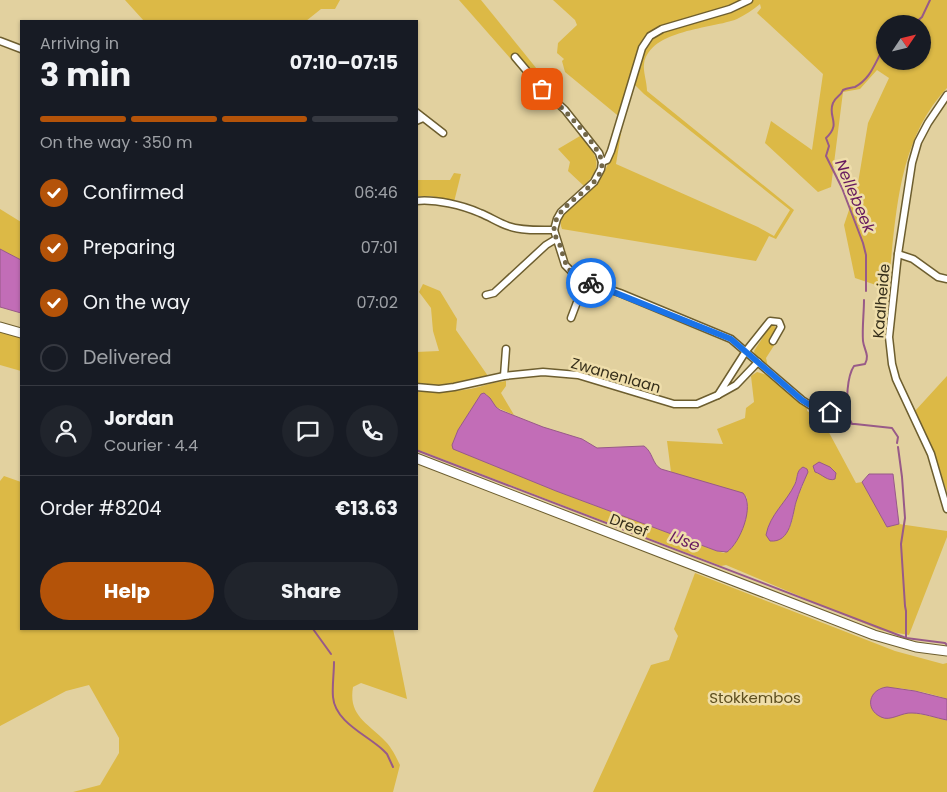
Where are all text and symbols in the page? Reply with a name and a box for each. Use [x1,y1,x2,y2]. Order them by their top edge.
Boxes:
north arrow [876,15,931,70]
map controls [876,15,931,70]
text: Arriving in [40,32,119,55]
text: 07:10–07:15 [290,49,398,76]
text: 3 min [40,52,131,97]
pin [521,68,563,110]
icon: bag [528,75,556,103]
text: On the way · 350 m [40,131,193,154]
water label: Nellebeek [829,156,881,237]
icon: check [40,179,68,207]
text: Confirmed [83,179,184,206]
text: 06:46 [354,181,398,204]
icon: check [40,234,68,262]
text: Preparing [83,234,175,261]
text: 07:01 [361,236,398,259]
courier [566,258,616,308]
street label: Kaalheide [867,263,895,339]
icon: bike [577,269,605,297]
icon: check [40,289,68,317]
text: On the way [83,289,190,316]
text: 07:02 [357,291,398,314]
text: Delivered [83,344,172,371]
street label: Zwanenlaan [569,352,663,398]
pin [809,391,851,433]
icon: home [816,398,844,426]
button: person [40,405,92,457]
text: Jordan [104,405,174,432]
button: chat [282,405,334,457]
button: phone [346,405,398,457]
text: Courier · 4.4 [104,434,198,457]
text: Order #8204 [40,495,162,522]
text: €13.63 [335,495,398,522]
street label: Dreef [607,508,651,542]
water label: IJse [667,525,704,557]
button: Help [40,562,214,620]
button: Share [224,562,398,620]
park label: Stokkembos [709,687,801,708]

